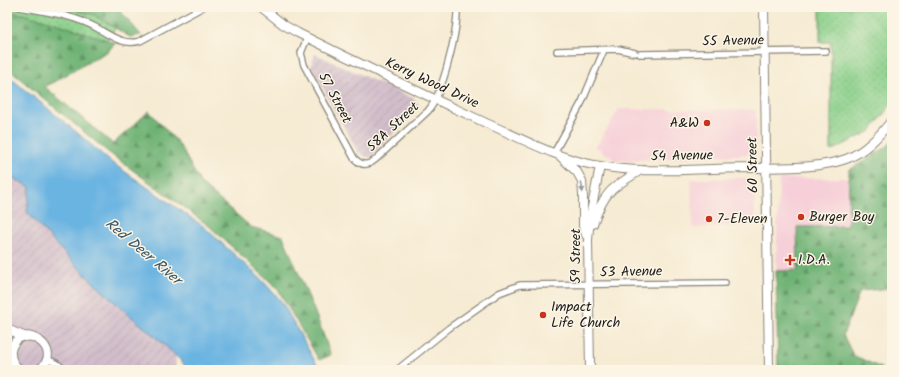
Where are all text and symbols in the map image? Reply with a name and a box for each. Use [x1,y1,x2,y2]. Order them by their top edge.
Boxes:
street label: 55 Avenue [702,29,765,53]
street label: Kerry Wood Drive [381,52,483,115]
street label: 57 Street [312,69,358,128]
street label: 58A Street [362,96,425,157]
place label: A&W [670,112,699,134]
marker: A&W [702,118,712,128]
street label: 60 Street [742,136,764,193]
street label: 54 Avenue [651,144,714,168]
one-way arrow [579,181,585,193]
place label: Burger Boy [809,206,875,228]
place label: 7-Eleven [717,208,767,230]
marker: Burger Boy [796,212,806,222]
water label: Red Deer River [99,213,189,293]
marker: 7-Eleven [704,214,714,224]
street label: 59 Street [565,228,587,284]
place label: I.D.A. [798,249,830,271]
marker: I.D.A. [785,255,795,265]
street label: 53 Avenue [600,260,663,284]
place label: Impact Life Church [551,296,620,334]
marker: Impact Life Church [538,310,548,320]

